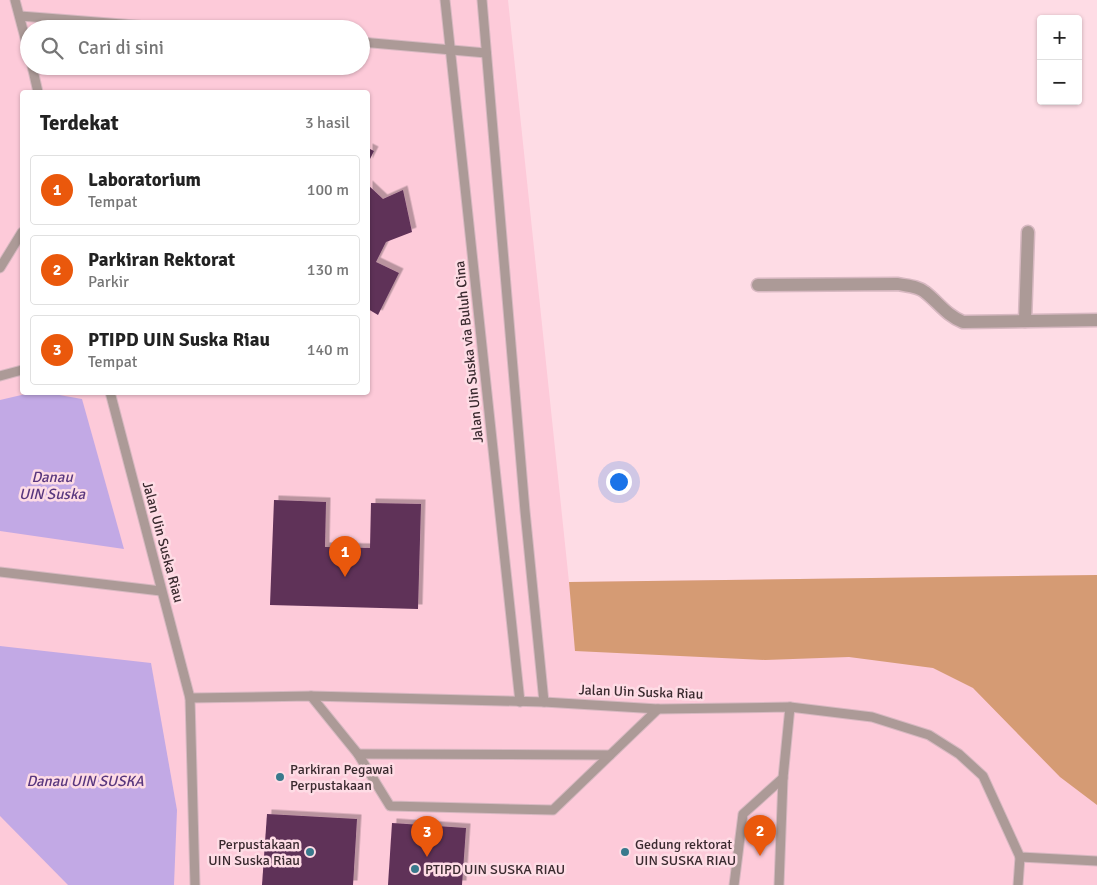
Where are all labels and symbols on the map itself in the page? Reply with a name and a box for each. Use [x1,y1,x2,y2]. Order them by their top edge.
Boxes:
street label: Jalan Uin Suska via Buluh Cina [451,260,487,444]
water label: Danau UIN Suska [19,468,85,503]
your location [606,469,632,495]
street label: Jalan Uin Suska Riau [139,480,187,604]
pin: 1 [329,536,361,577]
street label: Jalan Uin Suska Riau [578,681,704,703]
place label: Parkiran Pegawai Perpustakaan [290,761,393,794]
marker: Parkiran Pegawai Perpustakaan [274,771,286,783]
water label: Danau UIN SUSKA [26,772,144,790]
pin: 2 [744,815,776,856]
pin: 3 [411,816,443,857]
place label: Perpustakaan UIN Suska Riau [208,836,300,869]
place label: Gedung rektorat UIN SUSKA RIAU [635,836,736,869]
marker: Perpustakaan UIN Suska Riau [304,846,316,858]
marker: Gedung rektorat UIN SUSKA RIAU [619,846,631,858]
place label: PTIPD UIN SUSKA RIAU [425,861,565,878]
marker: PTIPD UIN SUSKA RIAU [409,863,421,875]

